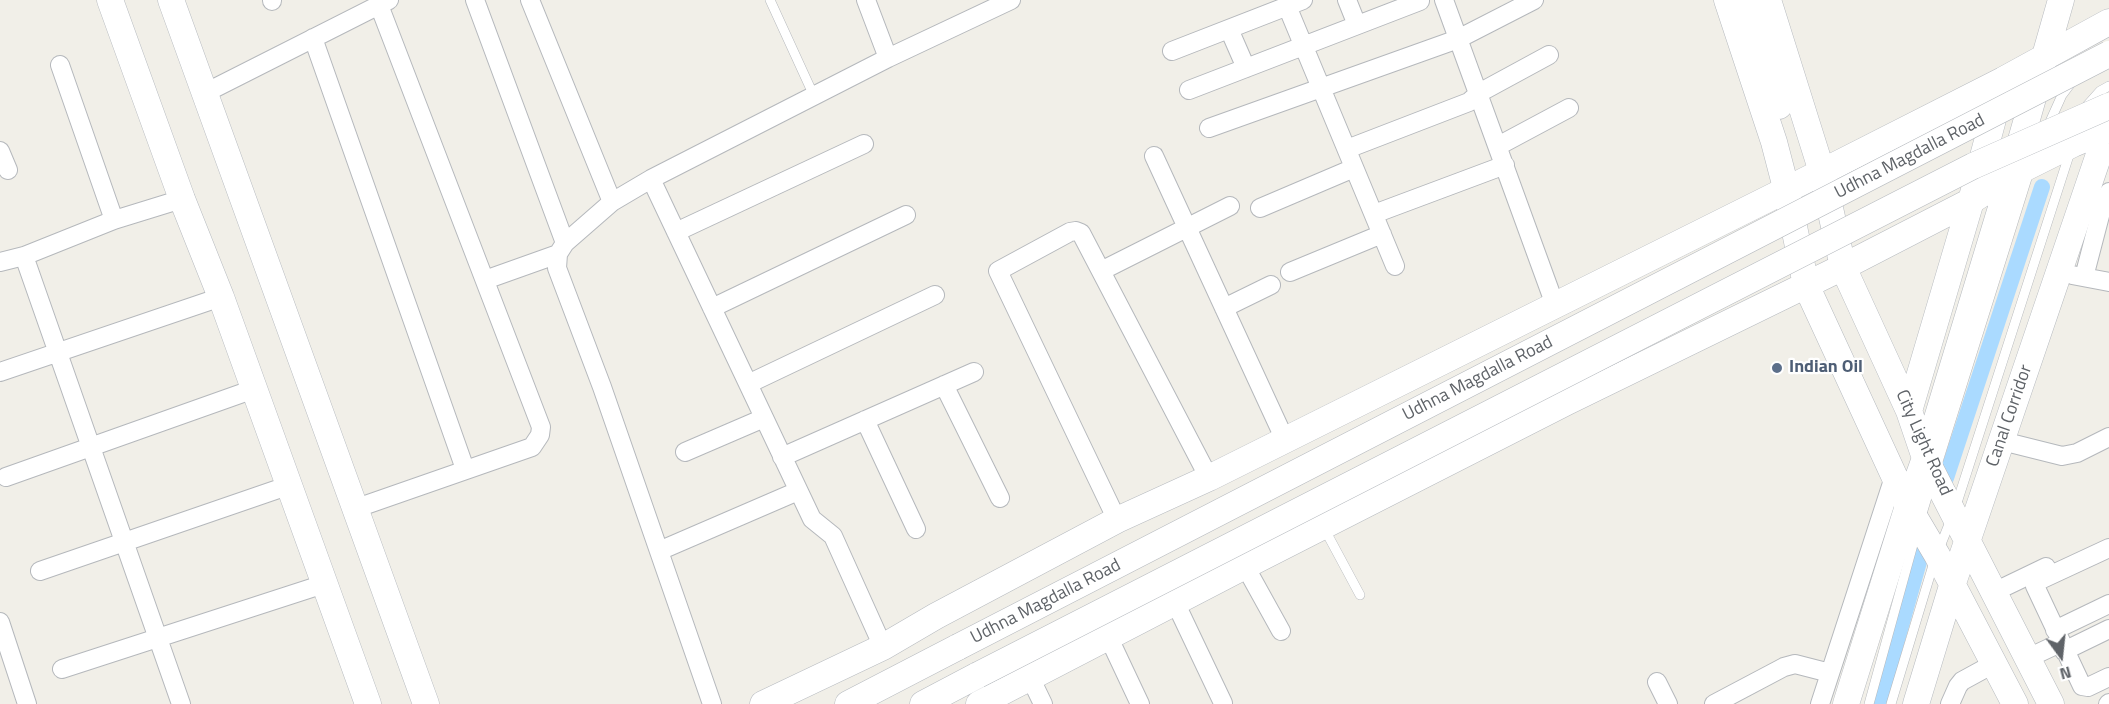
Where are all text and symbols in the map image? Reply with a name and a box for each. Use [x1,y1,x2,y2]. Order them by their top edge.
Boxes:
street label: Udhna Magdalla Road [1831,110,1989,204]
street label: Udhna Magdalla Road [1399,332,1557,426]
place label: Indian Oil [1789,357,1863,379]
marker: Indian Oil [1770,361,1784,375]
street label: Canal Corridor [1982,362,2038,470]
street label: City Light Road [1890,387,1956,499]
street label: Udhna Magdalla Road [967,555,1125,649]
north arrow [2031,626,2091,686]
text: N [2057,660,2074,686]

